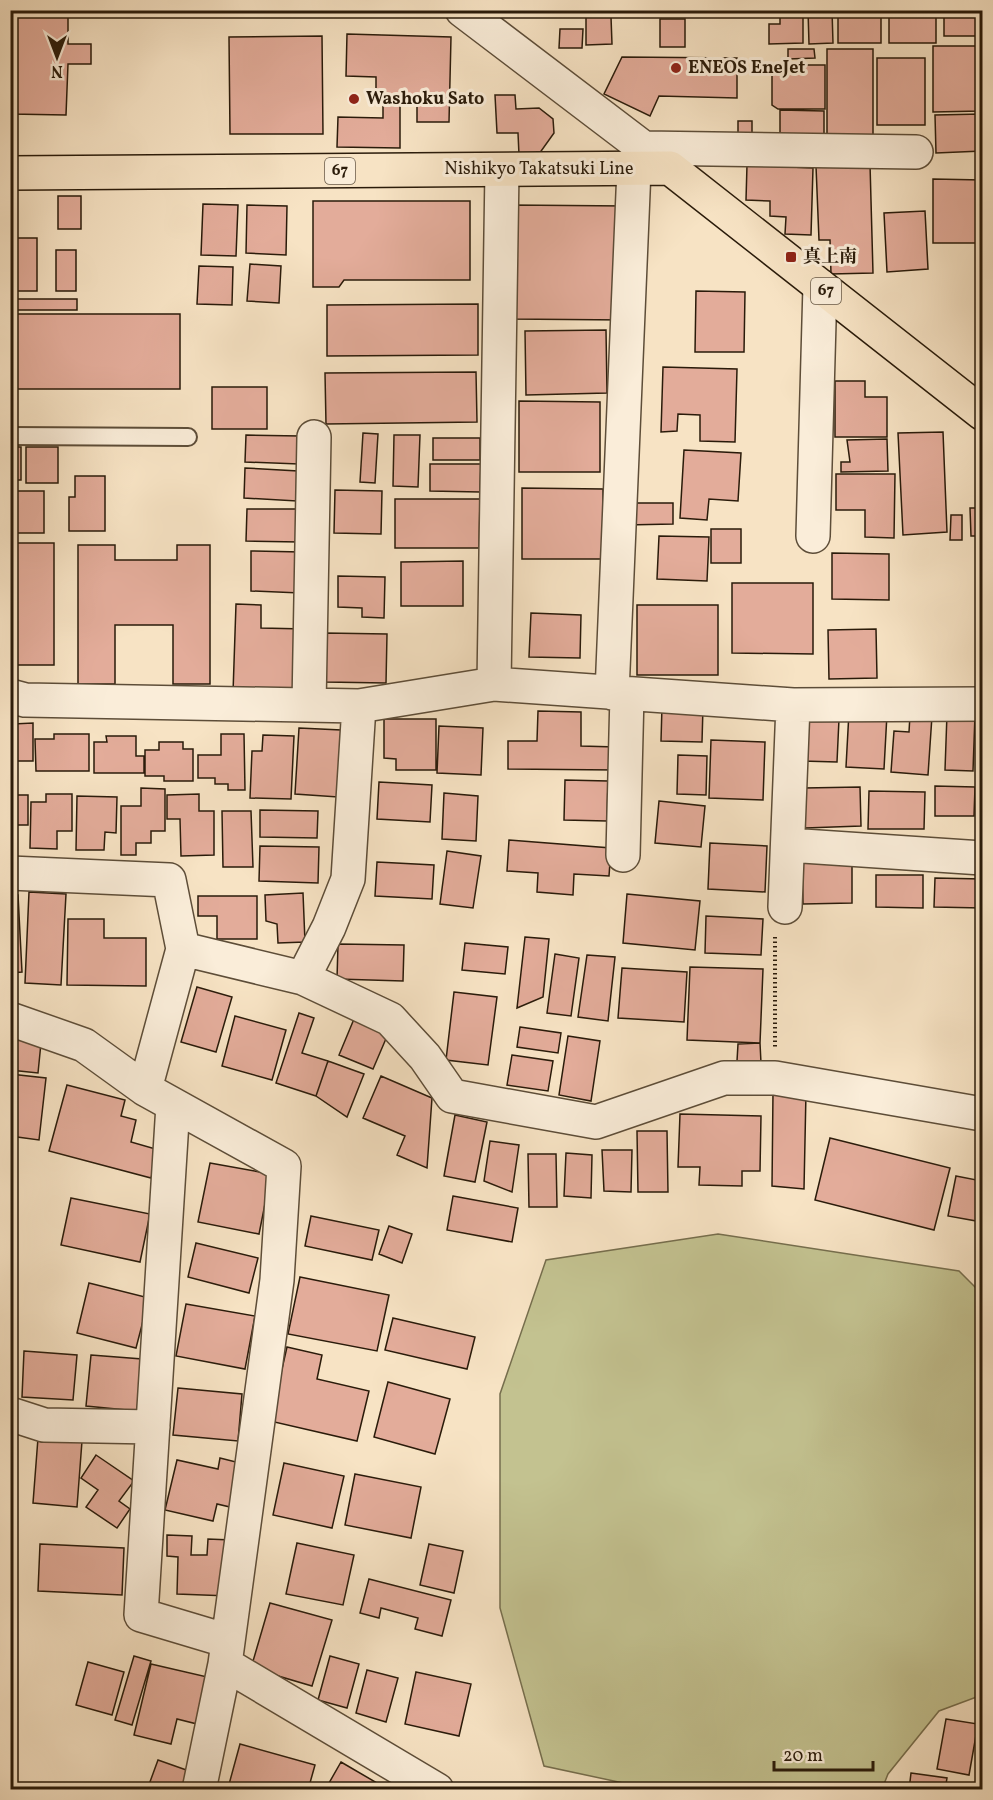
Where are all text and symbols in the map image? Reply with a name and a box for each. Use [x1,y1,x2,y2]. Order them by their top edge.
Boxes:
north arrow [27,27,87,87]
place label: ENEOS EneJet [688,56,805,81]
text: N [51,59,63,81]
marker: ENEOS EneJet [669,61,683,75]
place label: Washoku Sato [366,87,484,112]
marker: Washoku Sato [347,92,361,106]
street label: Nishikyo Takatsuki Line [444,157,634,182]
road number: 67 [325,158,355,184]
place label: 真上南 [803,245,857,270]
marker: 真上南 [784,250,798,264]
road number: 67 [811,278,841,304]
scale bar [774,1734,873,1772]
text: 20 m [783,1744,823,1769]

